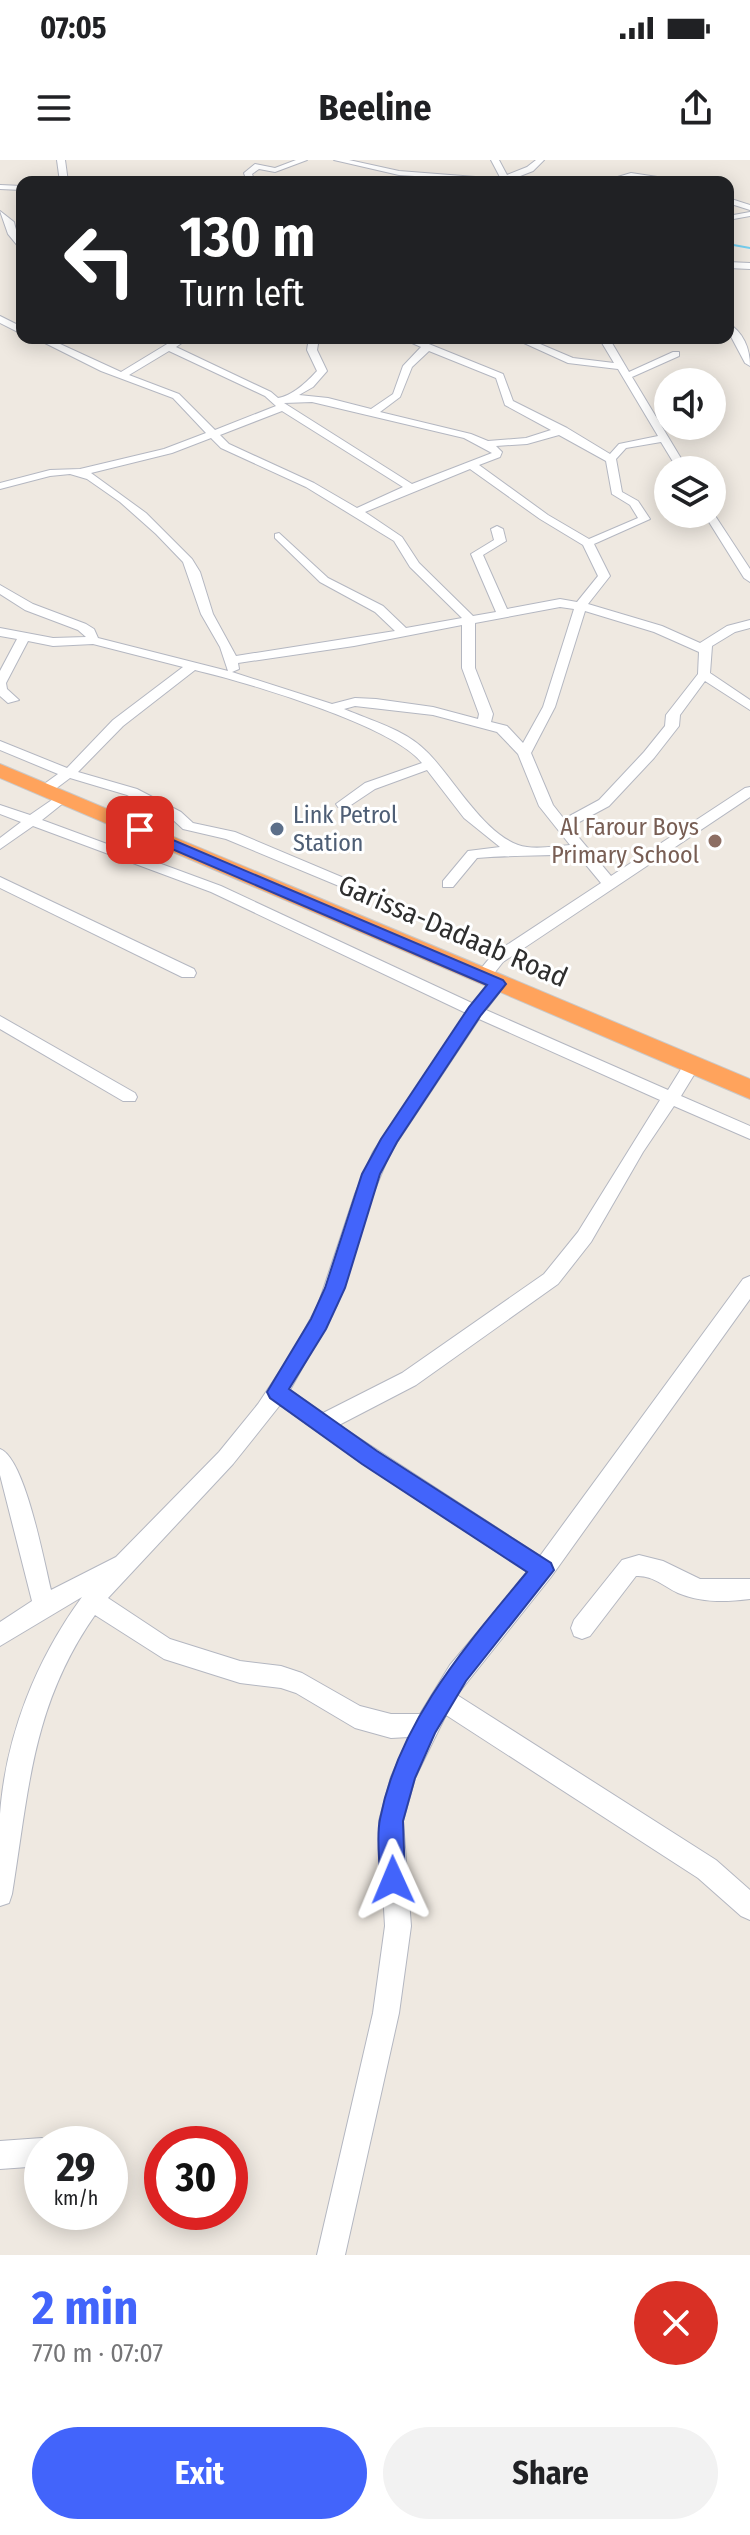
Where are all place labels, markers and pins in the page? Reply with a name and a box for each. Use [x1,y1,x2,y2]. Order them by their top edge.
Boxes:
pin [106,796,174,864]
place label: Link Petrol Station [293,801,397,857]
place label: Al Farour Boys Primary School [551,813,699,869]
marker: Link Petrol Station [268,820,286,838]
marker: Al Farour Boys Primary School [706,832,724,850]

